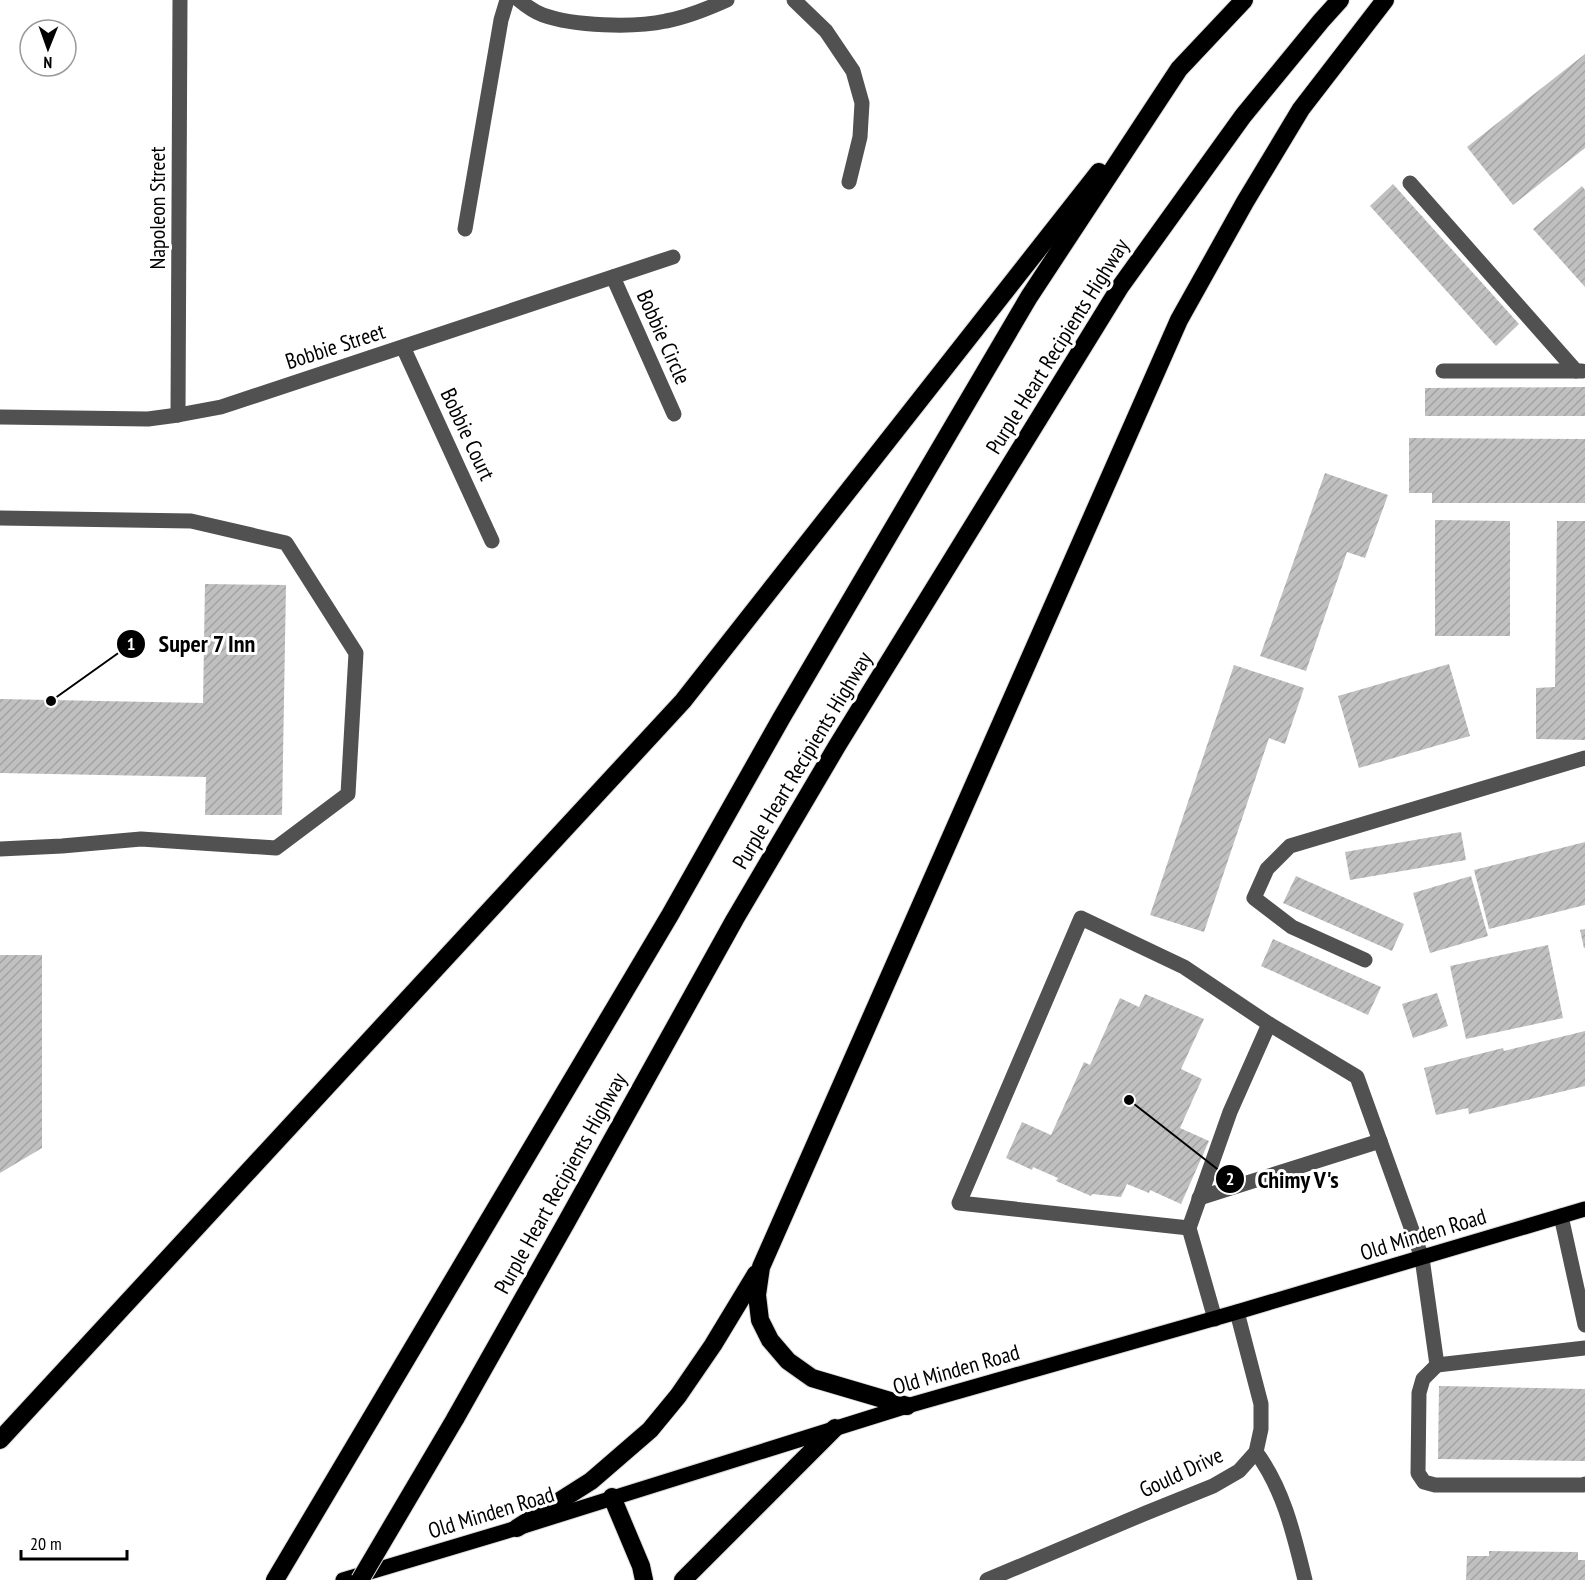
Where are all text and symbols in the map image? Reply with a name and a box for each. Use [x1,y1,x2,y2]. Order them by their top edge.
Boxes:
north arrow [18,18,78,78]
text: N [43,53,52,73]
street label: Napoleon Street [143,146,171,270]
street label: Purple Heart Recipients Highway [979,233,1135,459]
street label: Bobbie Circle [631,285,697,389]
street label: Bobbie Street [282,317,388,375]
street label: Bobbie Court [434,383,502,485]
callout: Super 7 Inn [116,623,268,665]
text: Super 7 Inn [159,628,255,659]
text: 1 [127,632,135,655]
street label: Purple Heart Recipients Highway [726,646,878,874]
street label: Purple Heart Recipients Highway [488,1067,633,1298]
callout: Chimy V's [1215,1158,1351,1200]
text: Chimy V's [1257,1164,1339,1195]
text: 2 [1226,1167,1234,1190]
street label: Old Minden Road [1357,1202,1489,1266]
street label: Old Minden Road [890,1338,1022,1400]
street label: Gould Drive [1135,1440,1227,1504]
street label: Old Minden Road [425,1480,557,1544]
scale bar [21,1523,128,1561]
text: 20 m [30,1532,62,1555]

